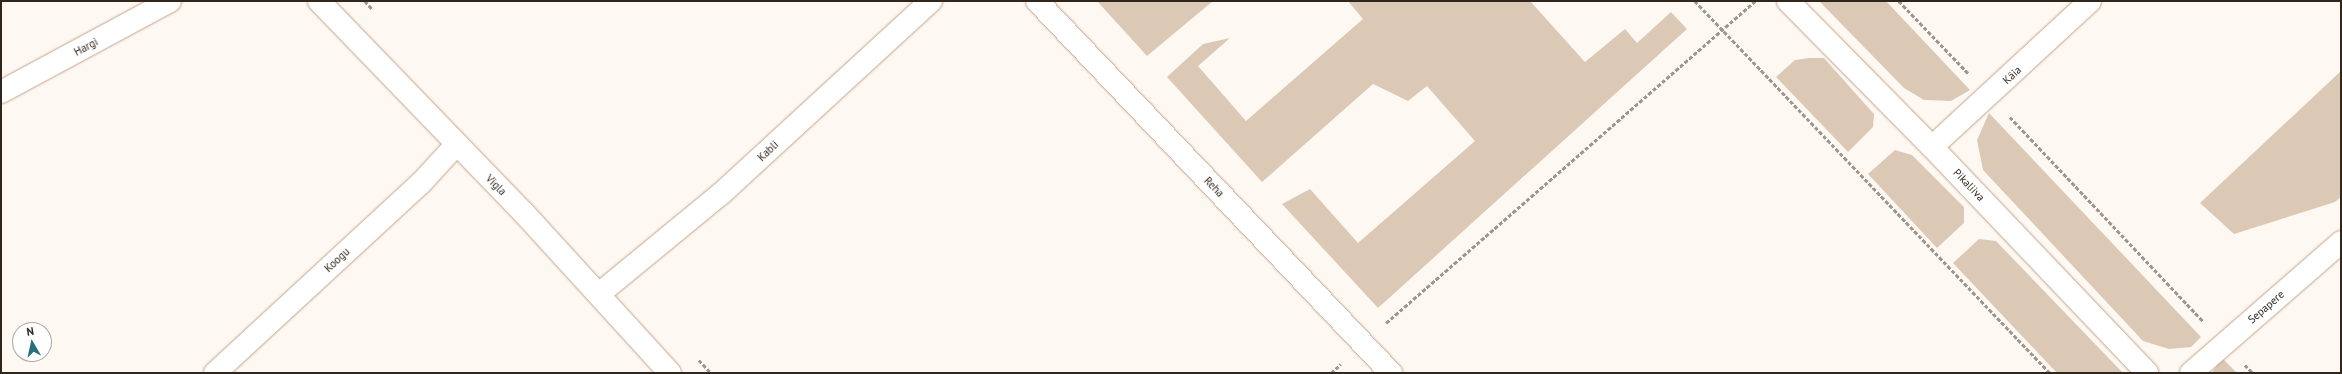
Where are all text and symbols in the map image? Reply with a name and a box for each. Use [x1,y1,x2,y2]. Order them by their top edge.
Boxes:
street label: Hargi [72,35,100,59]
street label: Käia [2000,63,2024,87]
street label: Kabli [755,138,781,164]
street label: Pikaliiva [1950,166,1988,204]
street label: Vigla [483,172,509,198]
street label: Reha [1201,174,1227,200]
street label: Koogu [322,245,352,275]
street label: Sepapere [2245,288,2287,326]
north arrow [12,322,52,362]
text: N [26,324,35,339]

